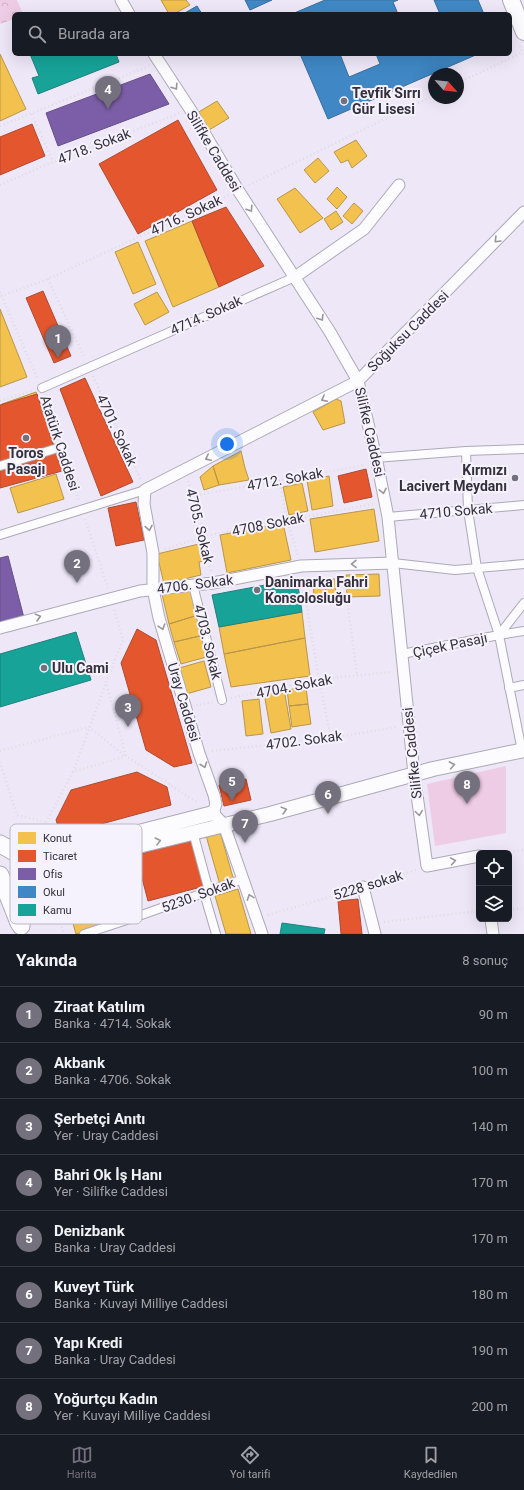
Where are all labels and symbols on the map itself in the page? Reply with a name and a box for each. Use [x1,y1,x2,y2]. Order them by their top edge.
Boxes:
north arrow [428,68,464,104]
pin: 4 [95,76,121,109]
one-way arrow [170,83,178,90]
place label: Tevfik Sırrı Gür Lisesi [352,85,421,117]
marker: Tevfik Sırrı Gür Lisesi [339,96,349,106]
street label: Silifke Caddesi [183,108,245,194]
street label: 4718. Sokak [55,124,134,167]
street label: 4716. Sokak [148,191,225,238]
one-way arrow [246,205,253,212]
one-way arrow [494,235,502,243]
street label: Soğuksu Caddesi [364,287,452,375]
street label: 4714. Sokak [168,292,245,338]
one-way arrow [316,314,323,321]
pin: 1 [45,325,71,358]
street label: Silifke Caddesi [352,385,388,479]
street label: 4701. Sokak [94,392,141,469]
street label: Atatürk Caddesi [37,393,83,493]
one-way arrow [320,394,328,401]
marker: Toros Pasajı [21,433,31,443]
your location [217,434,237,454]
place label: Toros Pasajı [7,445,45,477]
one-way arrow [205,454,212,461]
place label: Kırmızı Lacivert Meydanı [399,462,507,494]
street label: 4712. Sokak [246,464,325,494]
marker: Kırmızı Lacivert Meydanı [510,473,520,483]
street label: 4705. Sokak [183,487,217,566]
one-way arrow [378,488,387,495]
street label: 4710 Sokak [419,500,494,522]
street label: 4708 Sokak [231,509,306,539]
one-way arrow [144,525,152,532]
pin: 2 [64,550,90,583]
one-way arrow [351,560,357,569]
street label: 4706. Sokak [156,571,235,597]
place label: Danimarka Fahri Konsolosluğu [265,574,368,606]
marker: Danimarka Fahri Konsolosluğu [252,585,262,595]
street label: 4703. Sokak [191,603,225,682]
one-way arrow [34,613,41,622]
one-way arrow [157,624,165,631]
street label: Çiçek Pasajı [411,629,489,661]
place label: Ulu Cami [52,660,109,676]
street label: Uray Caddesi [164,661,204,743]
marker: Ulu Cami [39,663,49,673]
street label: 4704. Sokak [255,671,334,701]
pin: 3 [115,694,141,727]
street label: Silifke Caddesi [399,707,425,799]
street label: 4702. Sokak [265,727,344,753]
one-way arrow [199,761,207,768]
one-way arrow [449,761,455,769]
pin: 5 [219,768,245,801]
pin: 8 [454,771,480,804]
pin: 6 [315,781,341,814]
one-way arrow [281,806,288,815]
pin: 7 [232,810,258,843]
one-way arrow [414,810,423,816]
legend [10,824,142,924]
text: Konut [43,832,72,845]
one-way arrow [155,837,161,845]
text: Ticaret [43,850,77,863]
one-way arrow [450,857,456,866]
street label: 5228 sokak [331,867,406,903]
text: Ofis [43,868,63,881]
street label: 5230. Sokak [159,874,238,916]
text: Okul [43,886,65,899]
one-way arrow [246,894,254,901]
text: Kamu [43,904,72,917]

